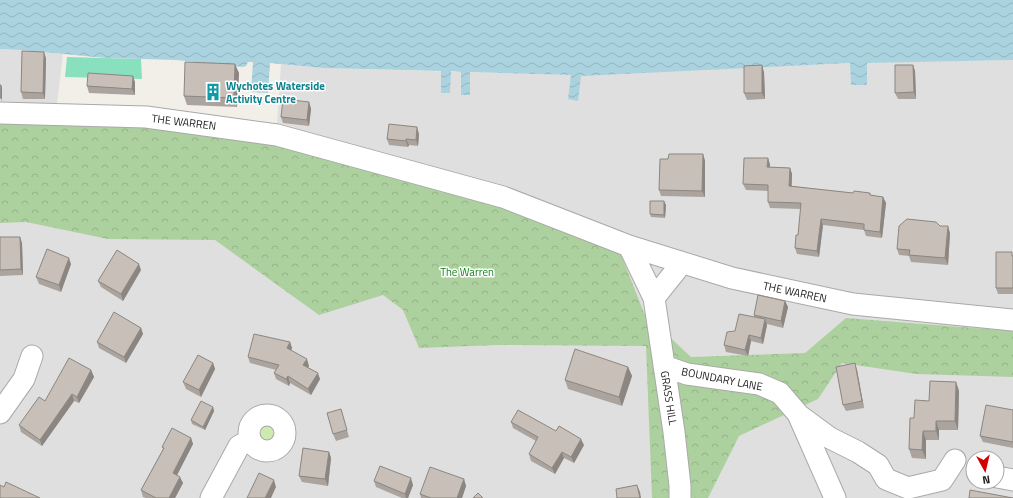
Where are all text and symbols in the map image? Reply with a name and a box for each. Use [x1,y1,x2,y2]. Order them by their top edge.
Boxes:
place label: Wychotes Waterside Activity Centre [226,78,325,107]
building icon: Wychotes Waterside Activity Centre [203,82,223,102]
street label: THE WARREN [151,110,217,134]
park label: The Warren [440,264,494,280]
street label: THE WARREN [762,277,828,307]
street label: BOUNDARY LANE [680,363,764,395]
street label: GRASS HILL [657,370,681,427]
north arrow [965,450,1005,490]
text: N [982,471,991,488]

